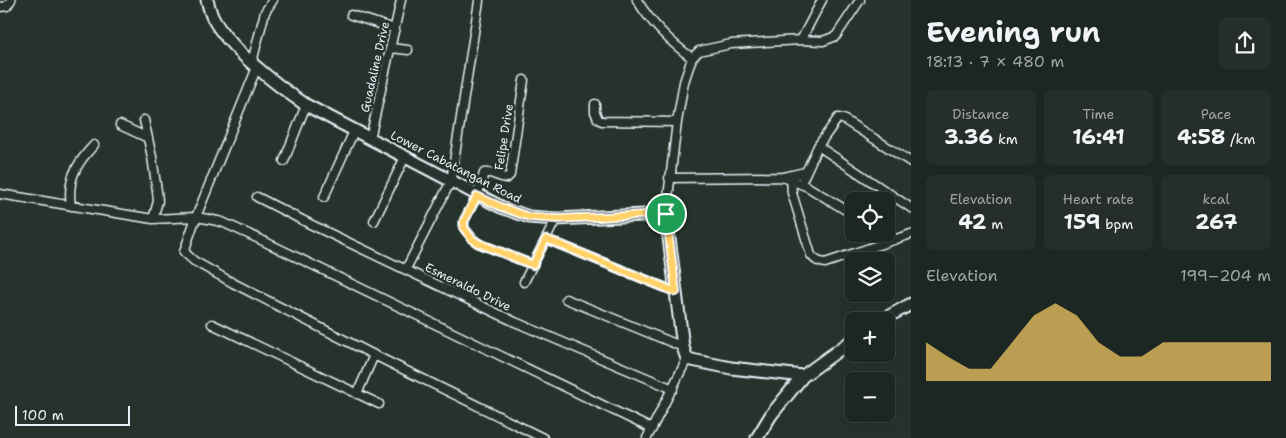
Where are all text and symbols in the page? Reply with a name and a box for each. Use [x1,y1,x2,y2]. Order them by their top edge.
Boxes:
text: Evening run [926,13,1101,51]
button: share [1219,17,1271,69]
street label: Guadaline Drive [357,20,393,114]
text: 18:13 · 7 × 480 m [926,51,1064,72]
street label: Felipe Drive [491,103,517,171]
text: Distance [952,105,1010,123]
text: Time [1082,105,1115,123]
text: Pace [1201,105,1232,123]
text: 3.36 [944,123,993,151]
text: 16:41 [1072,123,1125,151]
text: 4:58 [1177,123,1225,151]
street label: Lower Cabatangan Road [388,127,525,207]
text: km [993,130,1018,148]
text: /km [1225,130,1255,148]
text: Elevation [949,190,1012,208]
text: Heart rate [1063,190,1134,208]
text: kcal [1203,190,1230,208]
map controls [845,192,895,422]
button: locate [845,192,895,242]
pin [645,193,687,235]
icon: arrive [652,200,680,228]
text: 42 [958,208,987,236]
text: 159 [1064,208,1100,236]
text: 267 [1195,208,1237,236]
text: m [987,215,1003,233]
text: bpm [1100,215,1133,233]
button: layers [845,252,895,302]
street label: Esmeraldo Drive [422,259,514,315]
text: Elevation [926,265,998,286]
text: 199–204 m [1180,265,1271,286]
button: + [845,312,895,362]
button: − [845,372,895,422]
scale bar [15,403,130,426]
text: 100 m [22,406,64,424]

